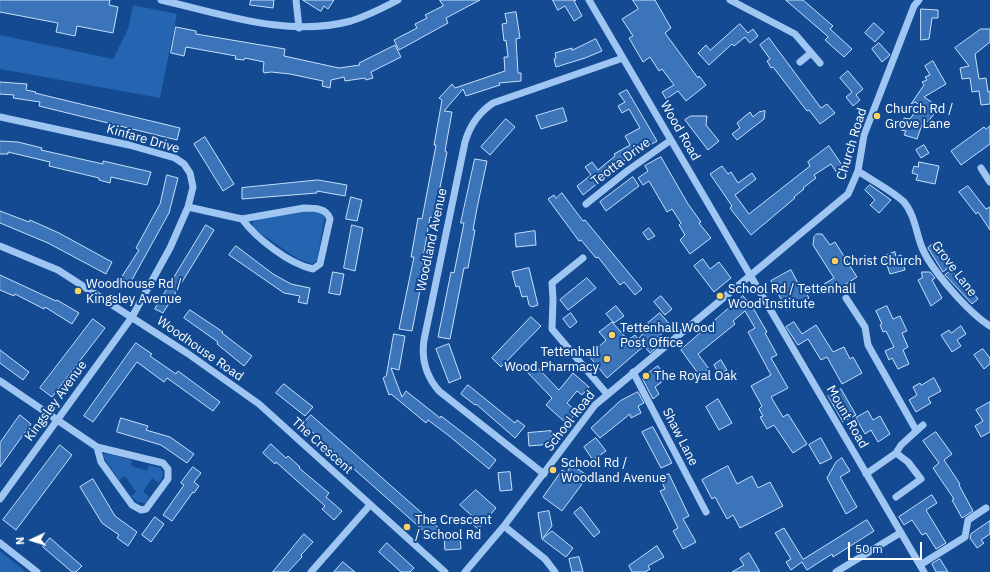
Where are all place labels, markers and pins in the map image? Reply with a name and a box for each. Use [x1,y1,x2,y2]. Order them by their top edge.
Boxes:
place label: Church Rd / Grove Lane [885,101,953,132]
marker: Church Rd / Grove Lane [872,111,882,121]
place label: Christ Church [843,253,922,269]
marker: Christ Church [830,256,840,266]
place label: Woodhouse Rd / Kingsley Avenue [86,276,182,307]
place label: School Rd / Tettenhall Wood Institute [728,281,856,312]
marker: Woodhouse Rd / Kingsley Avenue [73,286,83,296]
marker: School Rd / Tettenhall Wood Institute [715,291,725,301]
place label: Tettenhall Wood Post Office [620,320,715,351]
marker: Tettenhall Wood Post Office [607,330,617,340]
place label: Tettenhall Wood Pharmacy [504,344,599,375]
marker: Tettenhall Wood Pharmacy [602,354,612,364]
place label: The Royal Oak [654,368,737,384]
marker: The Royal Oak [641,371,651,381]
place label: School Rd / Woodland Avenue [561,455,666,486]
marker: School Rd / Woodland Avenue [548,465,558,475]
place label: The Crescent / School Rd [415,512,492,543]
marker: The Crescent / School Rd [402,522,412,532]

